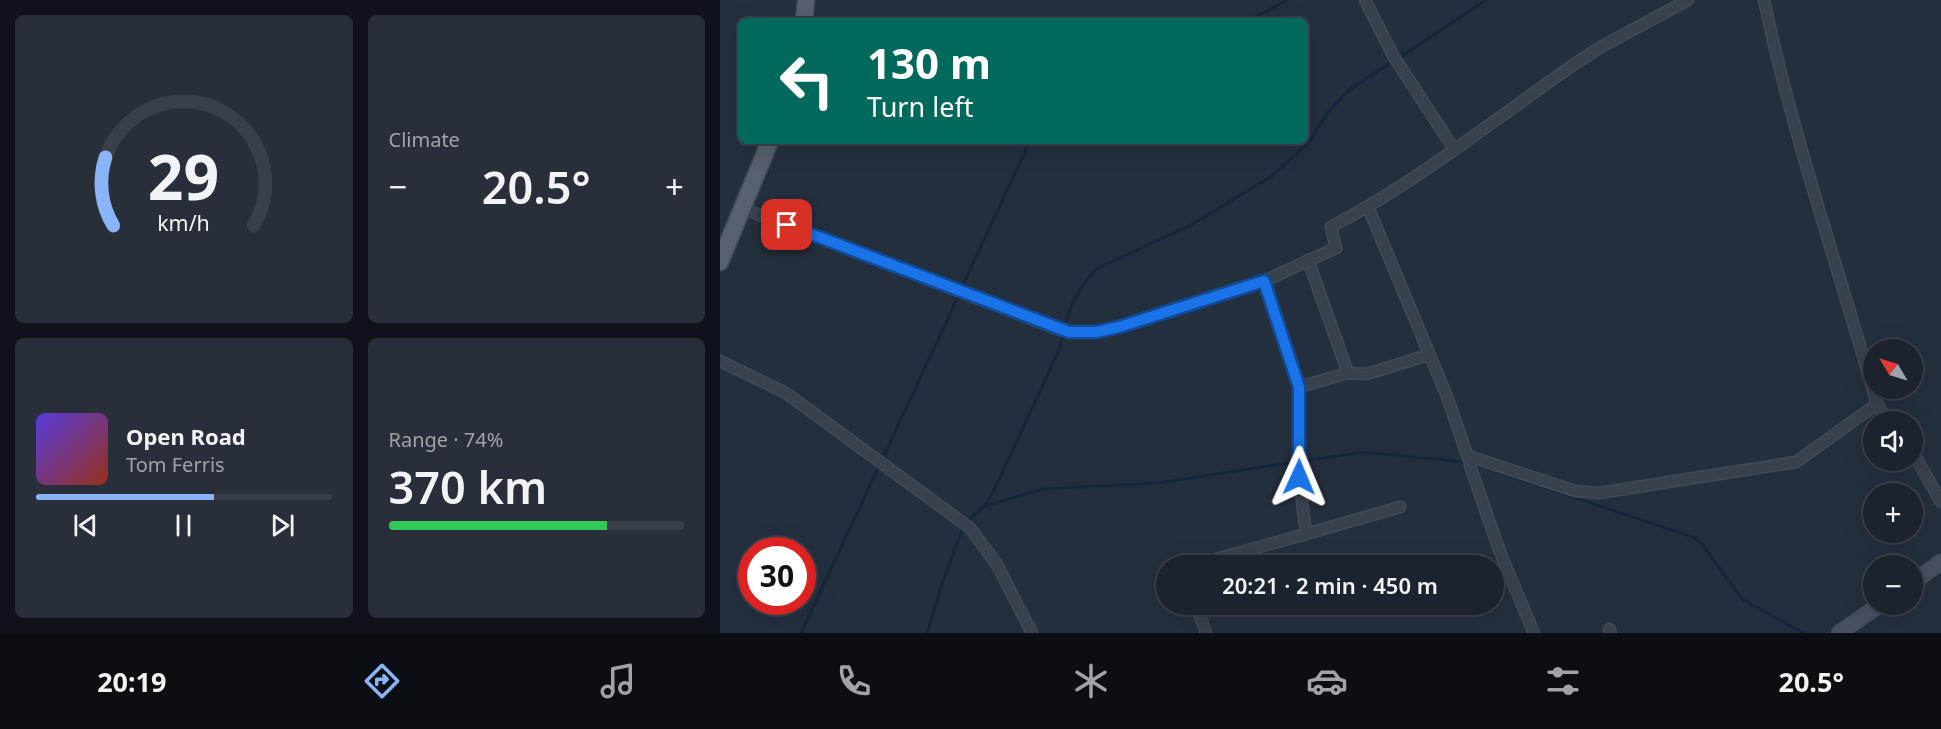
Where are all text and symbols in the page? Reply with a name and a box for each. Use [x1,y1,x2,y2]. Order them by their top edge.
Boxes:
text: 130 m [867,34,991,91]
icon: left [768,42,846,120]
text: Turn left [867,88,973,125]
text: Climate [389,126,460,153]
text: 29 [148,133,219,218]
text: 20.5° [482,156,591,217]
text: − [389,164,407,209]
text: + [665,164,684,209]
pin [761,199,812,250]
text: km/h [157,208,210,237]
icon: arrive [770,208,803,241]
north arrow [1863,339,1923,399]
map controls [1863,339,1923,615]
button: sound [1863,411,1923,471]
text: Open Road [126,421,246,451]
text: Range · 74% [389,426,503,453]
position arrow [1267,445,1331,509]
text: Tom Ferris [126,451,225,478]
text: 370 km [389,456,547,517]
button: + [1863,483,1923,543]
icon: previous [69,509,102,542]
icon: pause [167,509,200,542]
icon: next [266,509,299,542]
speed limit sign: 30 [738,537,816,615]
button: − [1863,555,1923,615]
text: 20:21 · 2 min · 450 m [1222,570,1438,600]
icon: directions [361,660,403,702]
icon: music [597,660,639,702]
icon: phone [833,660,875,702]
icon: climate [1070,660,1112,702]
icon: car [1306,660,1348,702]
icon: filters [1542,660,1584,702]
text: 20:19 [97,663,167,700]
text: 20.5° [1778,663,1844,700]

